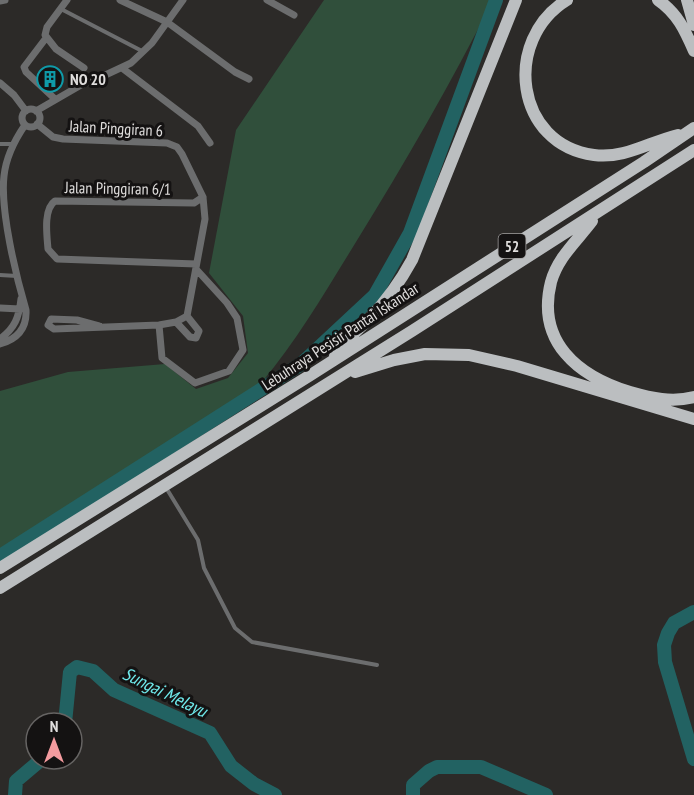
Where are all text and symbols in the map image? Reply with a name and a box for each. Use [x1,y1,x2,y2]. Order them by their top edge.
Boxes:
building icon: NO 20 [35,64,65,94]
place label: NO 20 [70,69,106,89]
street label: Jalan Pinggiran 6 [67,115,164,140]
street label: Jalan Pinggiran 6/1 [64,177,171,199]
road number: 52 [498,234,526,258]
street label: Lebuhraya Pesisir Pantai Iskandar [258,277,423,394]
water label: Sungai Melayu [119,662,212,723]
north arrow [24,711,84,771]
text: N [50,716,58,736]

